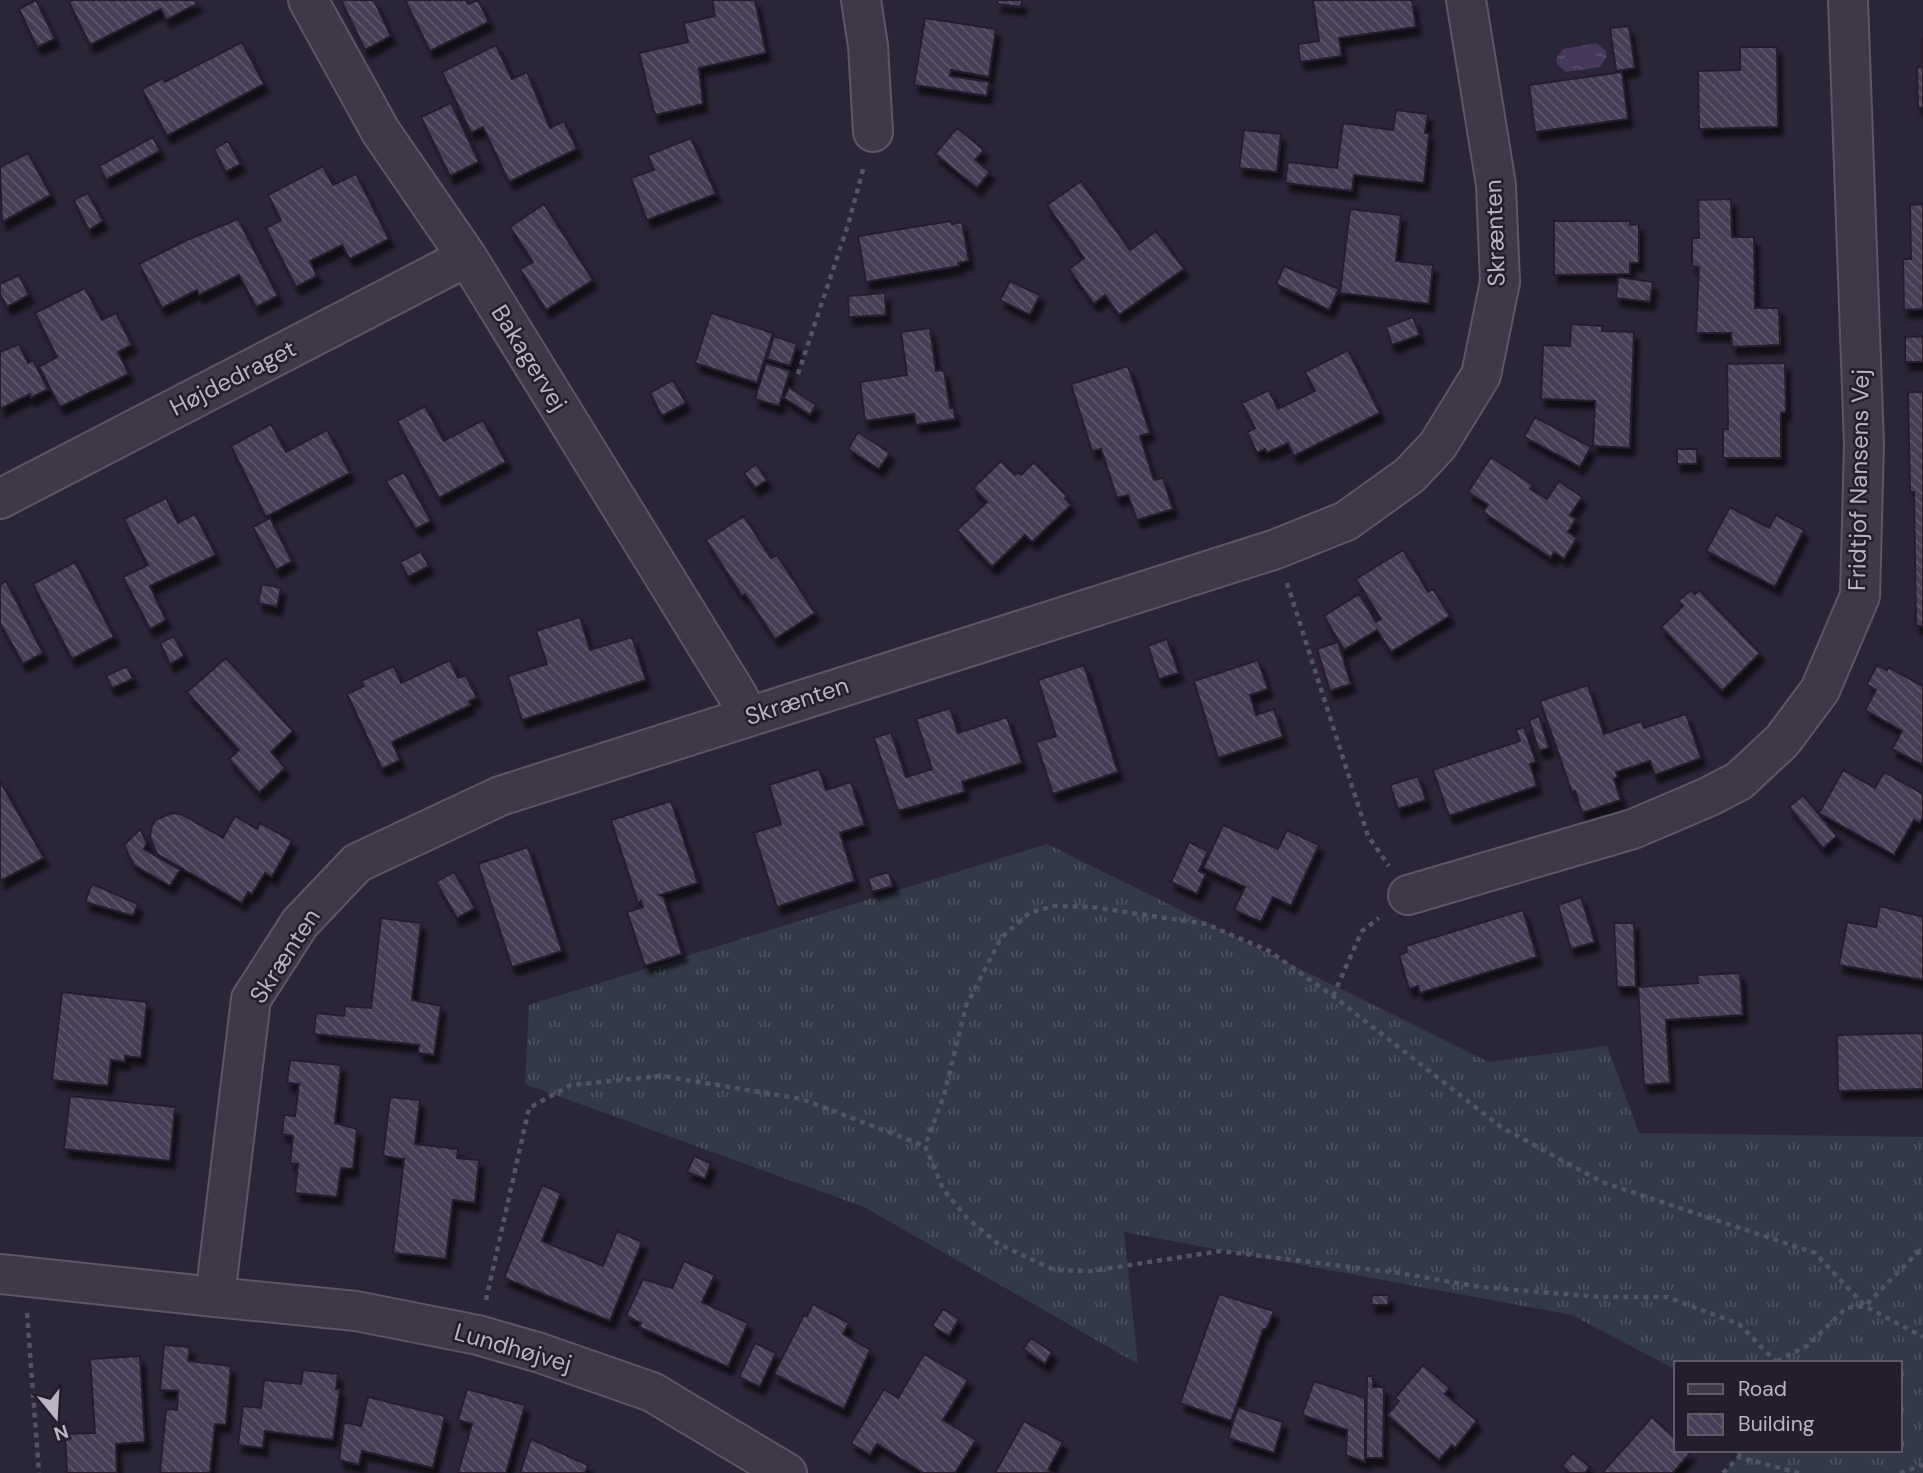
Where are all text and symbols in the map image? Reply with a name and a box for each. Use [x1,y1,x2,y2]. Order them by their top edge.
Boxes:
street label: Skrænten [1477,179,1512,287]
street label: Bakagervej [485,299,574,417]
street label: Højdedraget [164,332,301,423]
street label: Fridtjof Nansens Vej [1841,369,1876,591]
street label: Skrænten [741,669,853,732]
street label: Skrænten [242,902,327,1009]
street label: Lundhøjvej [451,1316,575,1379]
legend [1674,1361,1902,1452]
text: Road [1738,1375,1787,1403]
north arrow [21,1382,91,1452]
text: Building [1738,1410,1815,1438]
text: N [51,1419,72,1447]

